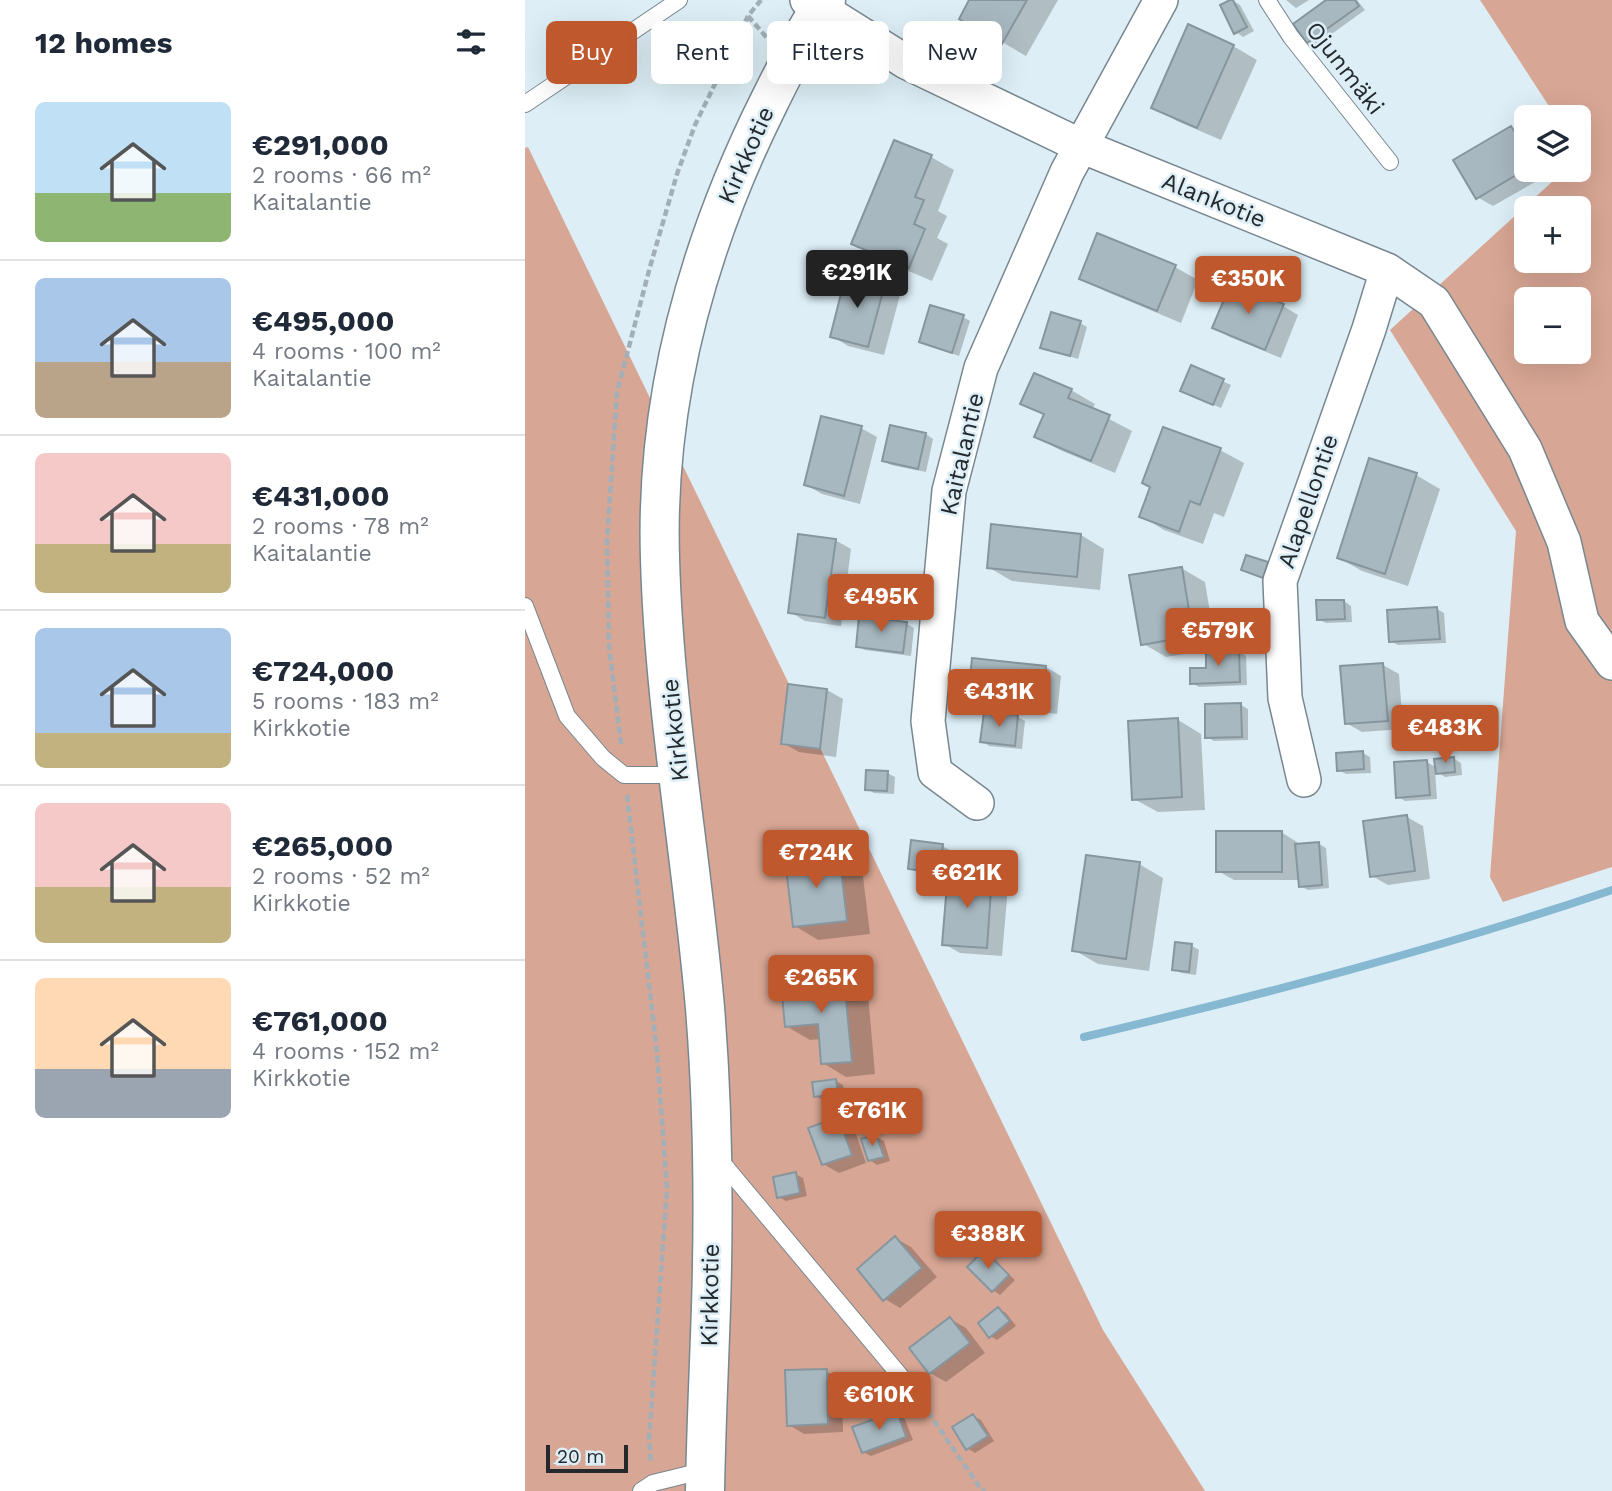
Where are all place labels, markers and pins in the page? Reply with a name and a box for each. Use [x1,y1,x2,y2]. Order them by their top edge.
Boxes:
pin: €291K [808,250,906,310]
pin: €350K [1199,256,1297,316]
pin: €495K [832,574,930,634]
pin: €579K [1169,608,1267,668]
pin: €431K [950,670,1048,729]
pin: €483K [1396,706,1494,765]
pin: €724K [767,830,865,890]
pin: €621K [918,850,1016,910]
pin: €265K [772,956,870,1015]
pin: €761K [823,1088,921,1148]
pin: €388K [939,1212,1037,1271]
pin: €610K [830,1372,928,1432]

